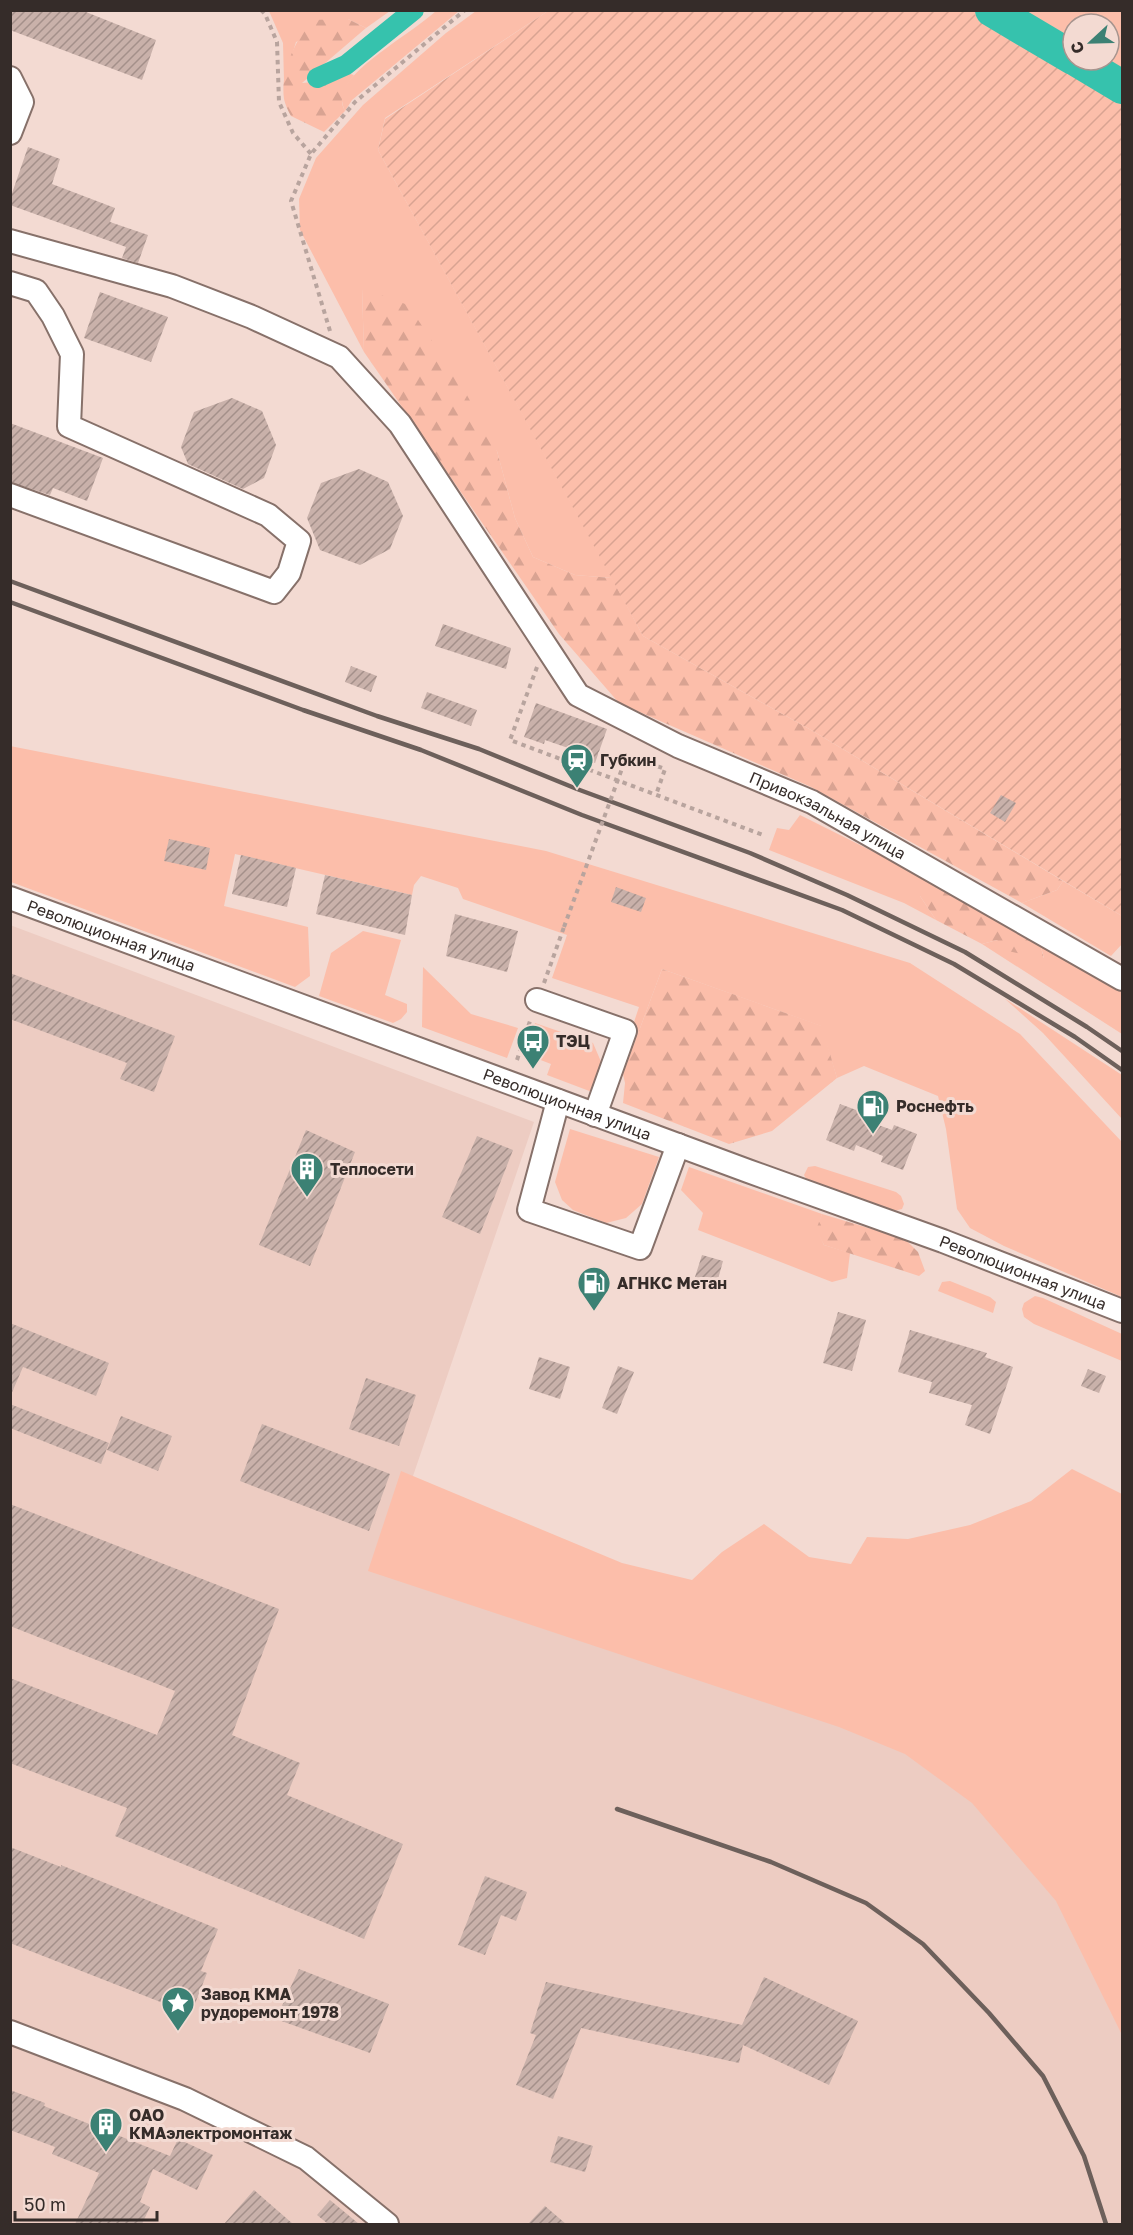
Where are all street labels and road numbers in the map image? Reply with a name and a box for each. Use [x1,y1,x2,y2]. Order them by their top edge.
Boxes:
street label: Привокзальная улица [747,767,910,864]
street label: Революционная улица [24,895,198,976]
street label: Революционная улица [480,1064,654,1144]
street label: Революционная улица [937,1231,1109,1314]

